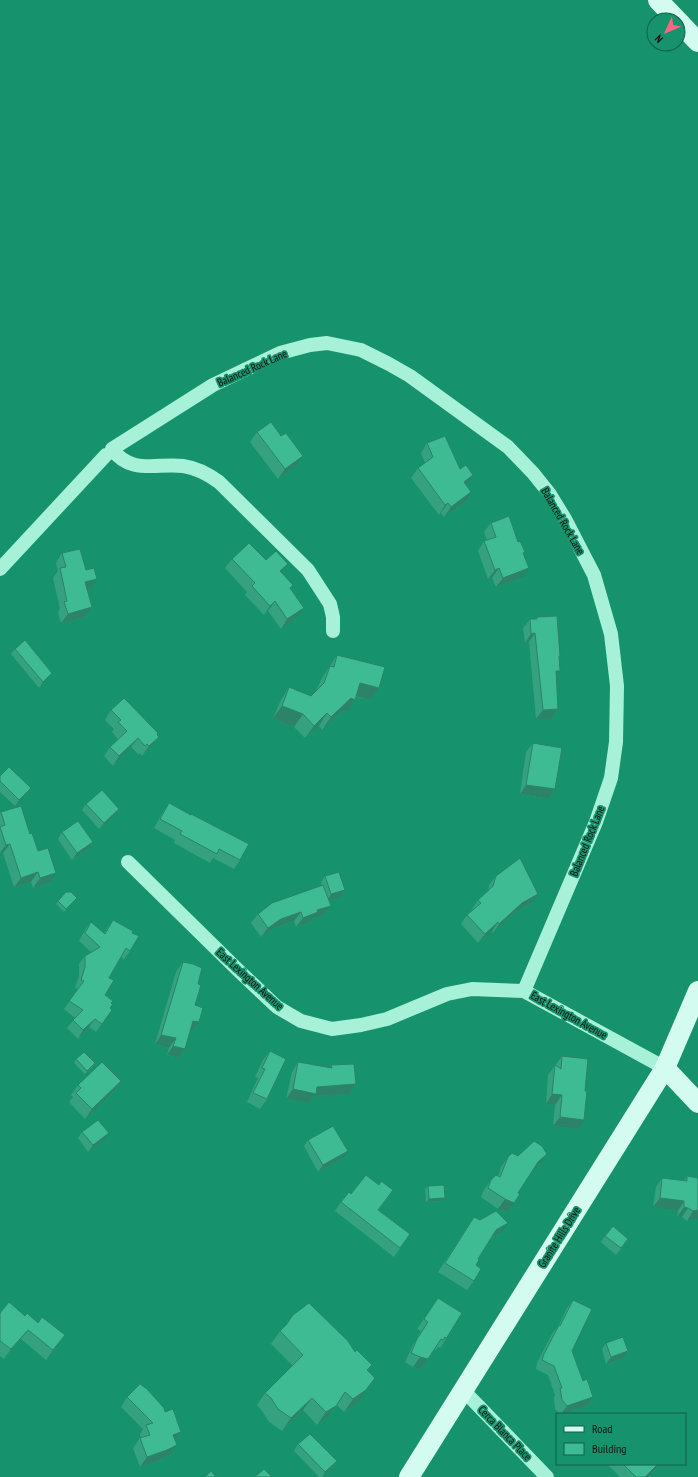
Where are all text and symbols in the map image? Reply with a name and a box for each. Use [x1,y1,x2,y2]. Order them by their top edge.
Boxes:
north arrow [646,12,686,52]
text: N [652,32,666,46]
street label: Balanced Rock Lane [215,346,289,390]
street label: Balanced Rock Lane [538,485,588,557]
street label: Balanced Rock Lane [567,803,608,878]
street label: East Lexington Avenue [214,945,287,1013]
street label: East Lexington Avenue [528,988,610,1042]
street label: Granite Hills Drive [535,1204,584,1270]
street label: Cerca Blanca Place [475,1403,535,1464]
legend [556,1413,686,1465]
text: Road [592,1421,612,1436]
text: Building [592,1441,627,1456]

